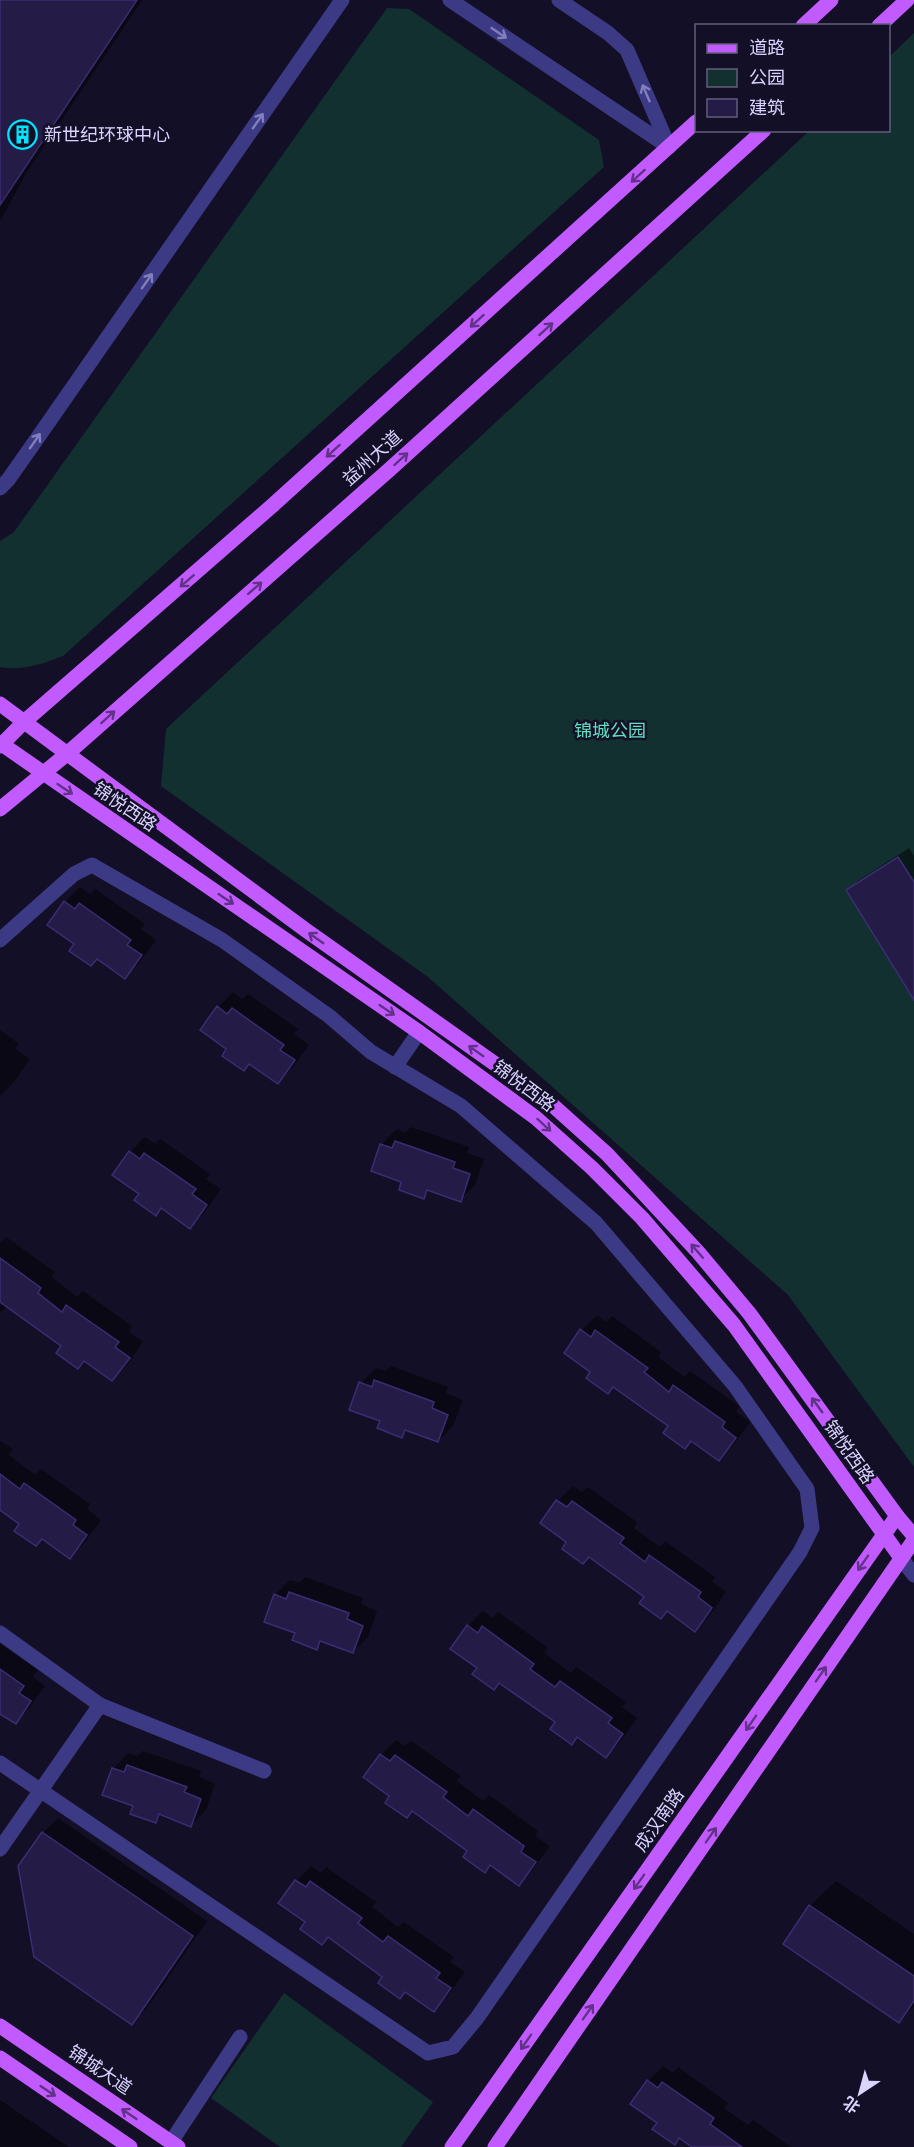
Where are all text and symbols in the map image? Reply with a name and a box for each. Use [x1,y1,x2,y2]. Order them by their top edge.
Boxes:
legend [695,24,890,132]
one-way arrow [490,27,507,39]
text: 道路 [749,35,785,61]
text: 公园 [749,65,785,91]
one-way arrow [640,85,651,103]
text: 建筑 [749,95,785,121]
one-way arrow [252,113,264,130]
building icon: 新世纪环球中心 [7,119,39,151]
place label: 新世纪环球中心 [44,122,170,148]
one-way arrow [630,169,645,183]
one-way arrow [141,273,153,290]
one-way arrow [470,314,485,328]
one-way arrow [538,322,553,336]
street label: 益州大道 [337,424,407,492]
one-way arrow [29,434,41,450]
one-way arrow [326,444,341,458]
one-way arrow [393,452,408,466]
one-way arrow [179,574,195,587]
one-way arrow [247,581,262,595]
one-way arrow [101,710,116,724]
park label: 锦城公园 [574,718,646,744]
street label: 锦悦西路 [88,776,162,838]
one-way arrow [56,783,73,795]
one-way arrow [217,894,234,906]
one-way arrow [309,932,325,944]
one-way arrow [378,1003,395,1016]
one-way arrow [468,1045,484,1057]
street label: 锦悦西路 [487,1054,561,1118]
one-way arrow [536,1118,551,1132]
one-way arrow [690,1244,704,1259]
one-way arrow [811,1397,824,1413]
street label: 锦悦西路 [818,1415,880,1489]
one-way arrow [857,1555,869,1571]
one-way arrow [815,1666,827,1683]
one-way arrow [745,1714,757,1731]
street label: 成汉南路 [628,1783,690,1857]
one-way arrow [705,1827,717,1843]
one-way arrow [633,1874,645,1890]
one-way arrow [582,2005,594,2021]
one-way arrow [520,2034,533,2050]
street label: 锦城大道 [63,2039,137,2101]
north arrow [830,2063,890,2123]
one-way arrow [40,2085,56,2097]
text: 北 [838,2091,865,2119]
one-way arrow [122,2108,138,2120]

